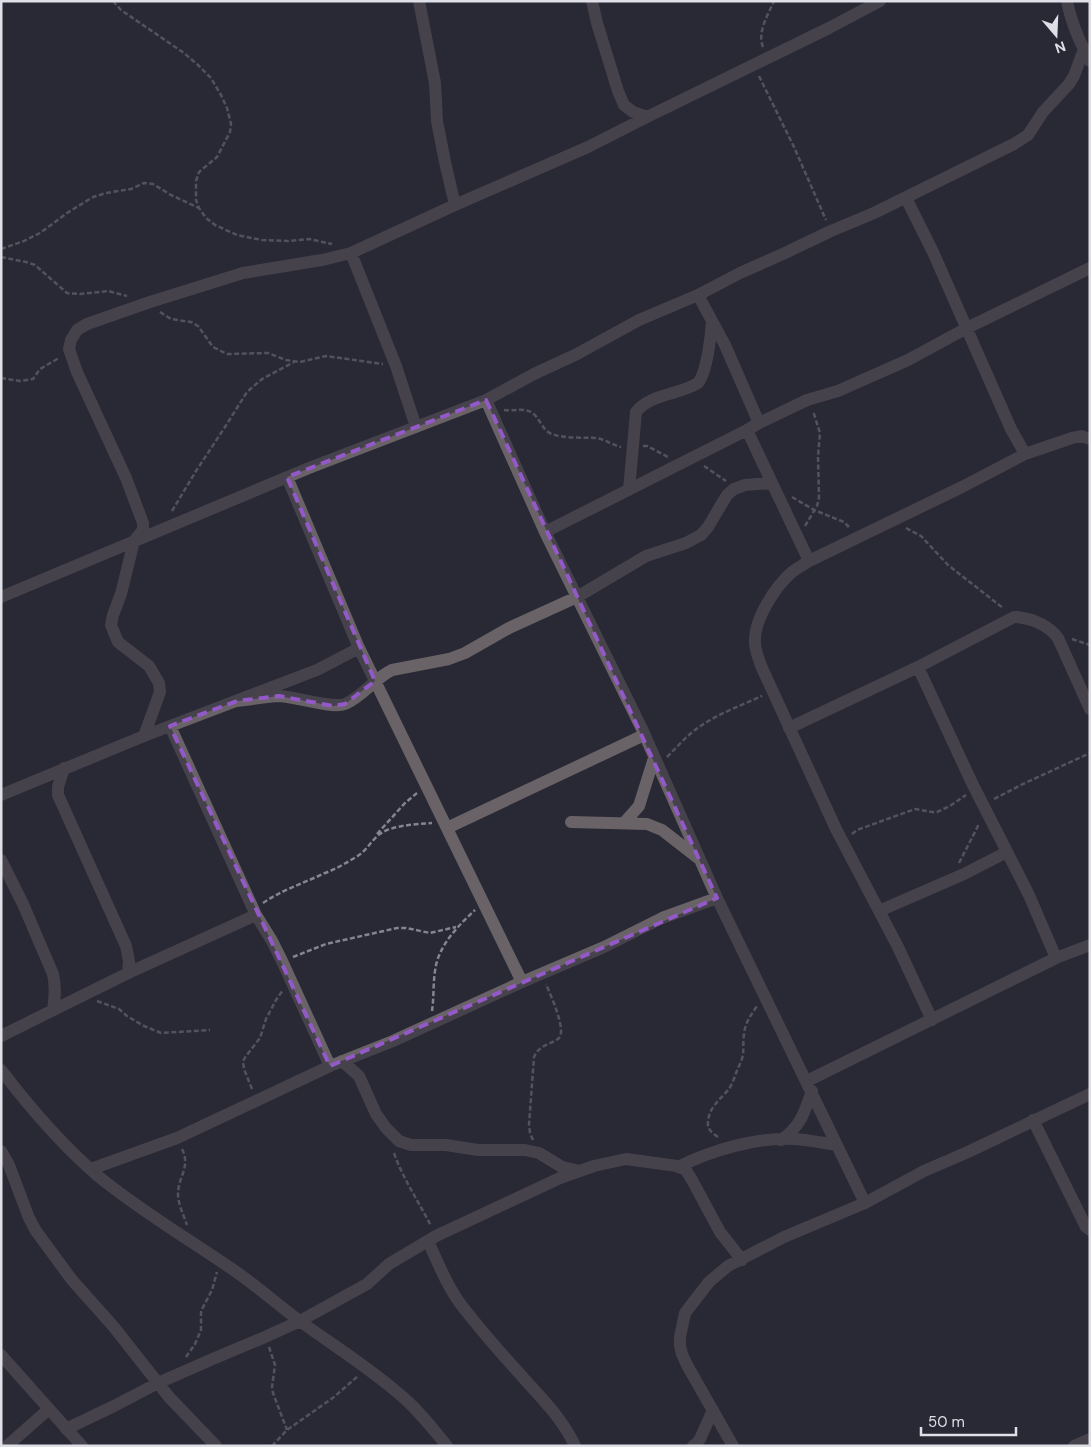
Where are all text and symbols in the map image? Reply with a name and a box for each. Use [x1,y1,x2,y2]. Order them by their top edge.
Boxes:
north arrow [1031,10,1081,60]
text: N [1052,37,1068,57]
scale bar [921,1404,1016,1436]
text: 50 m [928,1412,965,1432]

